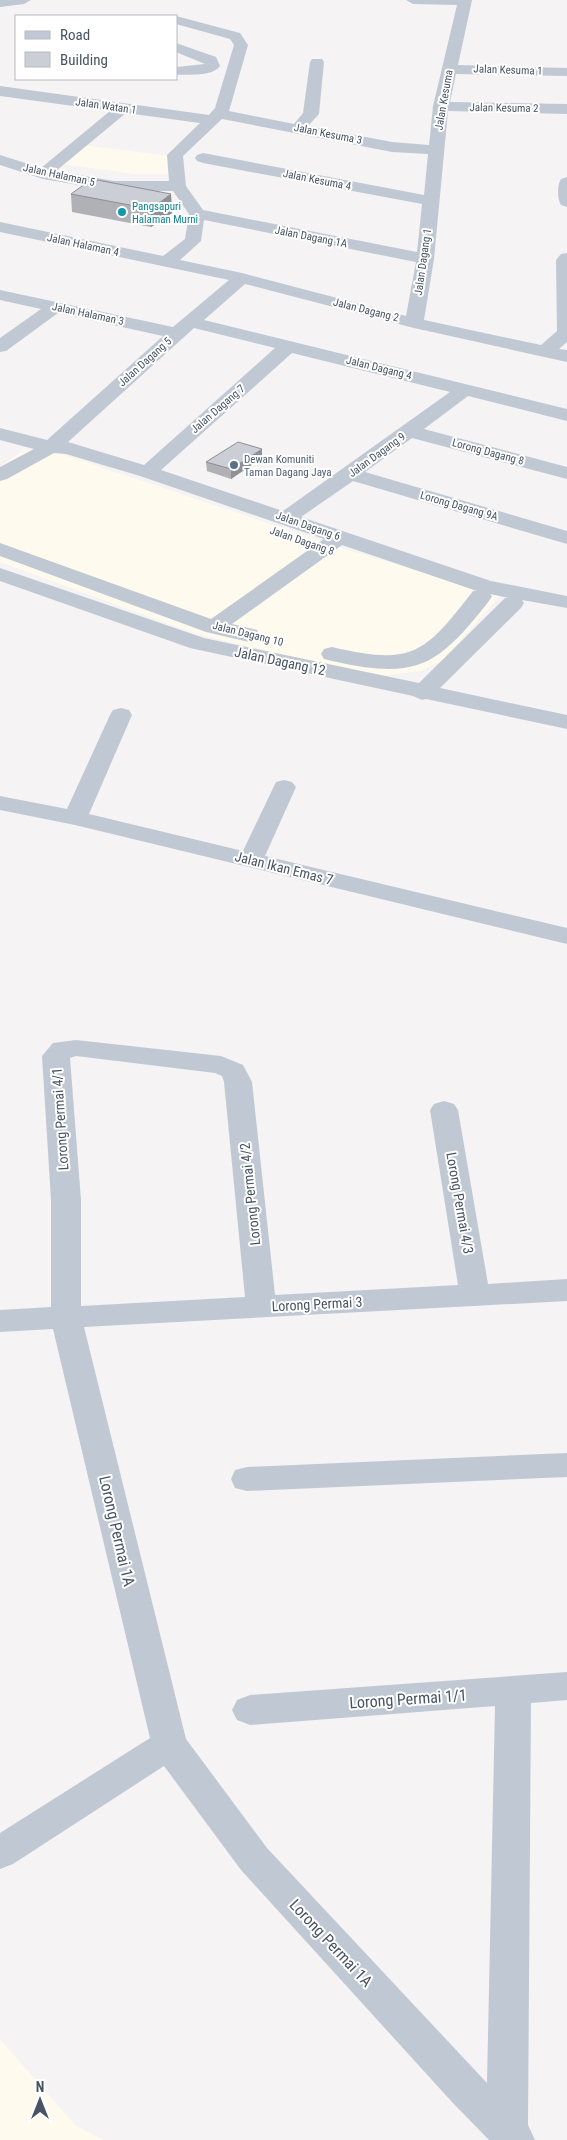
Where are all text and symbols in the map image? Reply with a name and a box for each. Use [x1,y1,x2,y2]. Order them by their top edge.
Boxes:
legend [15,15,178,80]
text: Road [60,26,90,44]
text: Building [60,51,108,69]
street label: Jalan Kesuma 1 [473,62,543,78]
street label: Jalan Kesuma [432,69,456,131]
street label: Jalan Watan 1 [75,95,137,117]
street label: Jalan Kesuma 2 [469,101,539,115]
street label: Jalan Kesuma 3 [293,121,363,147]
street label: Jalan Halaman 5 [22,161,96,189]
street label: Jalan Kesuma 4 [282,167,353,193]
place label: Pangsapuri Halaman Murni [132,200,198,226]
marker: Pangsapuri Halaman Murni [116,206,128,218]
street label: Jalan Dagang 1A [274,224,349,251]
street label: Jalan Dagang 1 [412,228,434,296]
street label: Jalan Halaman 4 [46,231,121,259]
street label: Jalan Dagang 2 [332,296,400,324]
street label: Jalan Halaman 3 [51,300,125,328]
street label: Jalan Dagang 5 [116,335,174,389]
street label: Jalan Dagang 4 [345,354,414,383]
street label: Jalan Dagang 7 [188,382,248,436]
street label: Jalan Dagang 9 [346,430,408,480]
street label: Lorong Dagang 8 [451,436,525,468]
place label: Dewan Komuniti Taman Dagang Jaya [244,453,332,479]
marker: Dewan Komuniti Taman Dagang Jaya [228,459,240,471]
street label: Lorong Dagang 9A [419,489,500,523]
street label: Jalan Dagang 6 [274,509,342,543]
street label: Jalan Dagang 8 [268,524,336,558]
street label: Jalan Dagang 10 [211,619,285,649]
street label: Jalan Dagang 12 [233,644,327,678]
street label: Jalan Ikan Emas 7 [233,848,335,888]
street label: Lorong Permai 4/1 [48,1067,72,1171]
street label: Lorong Permai 4/2 [237,1142,263,1246]
street label: Lorong Permai 4/3 [443,1151,477,1255]
street label: Lorong Permai 3 [271,1294,363,1314]
street label: Lorong Permai 1A [95,1474,139,1588]
street label: Lorong Permai 1/1 [349,1685,467,1713]
street label: Lorong Permai 1A [286,1895,376,1991]
north arrow [15,2075,65,2125]
text: N [36,2079,44,2095]

